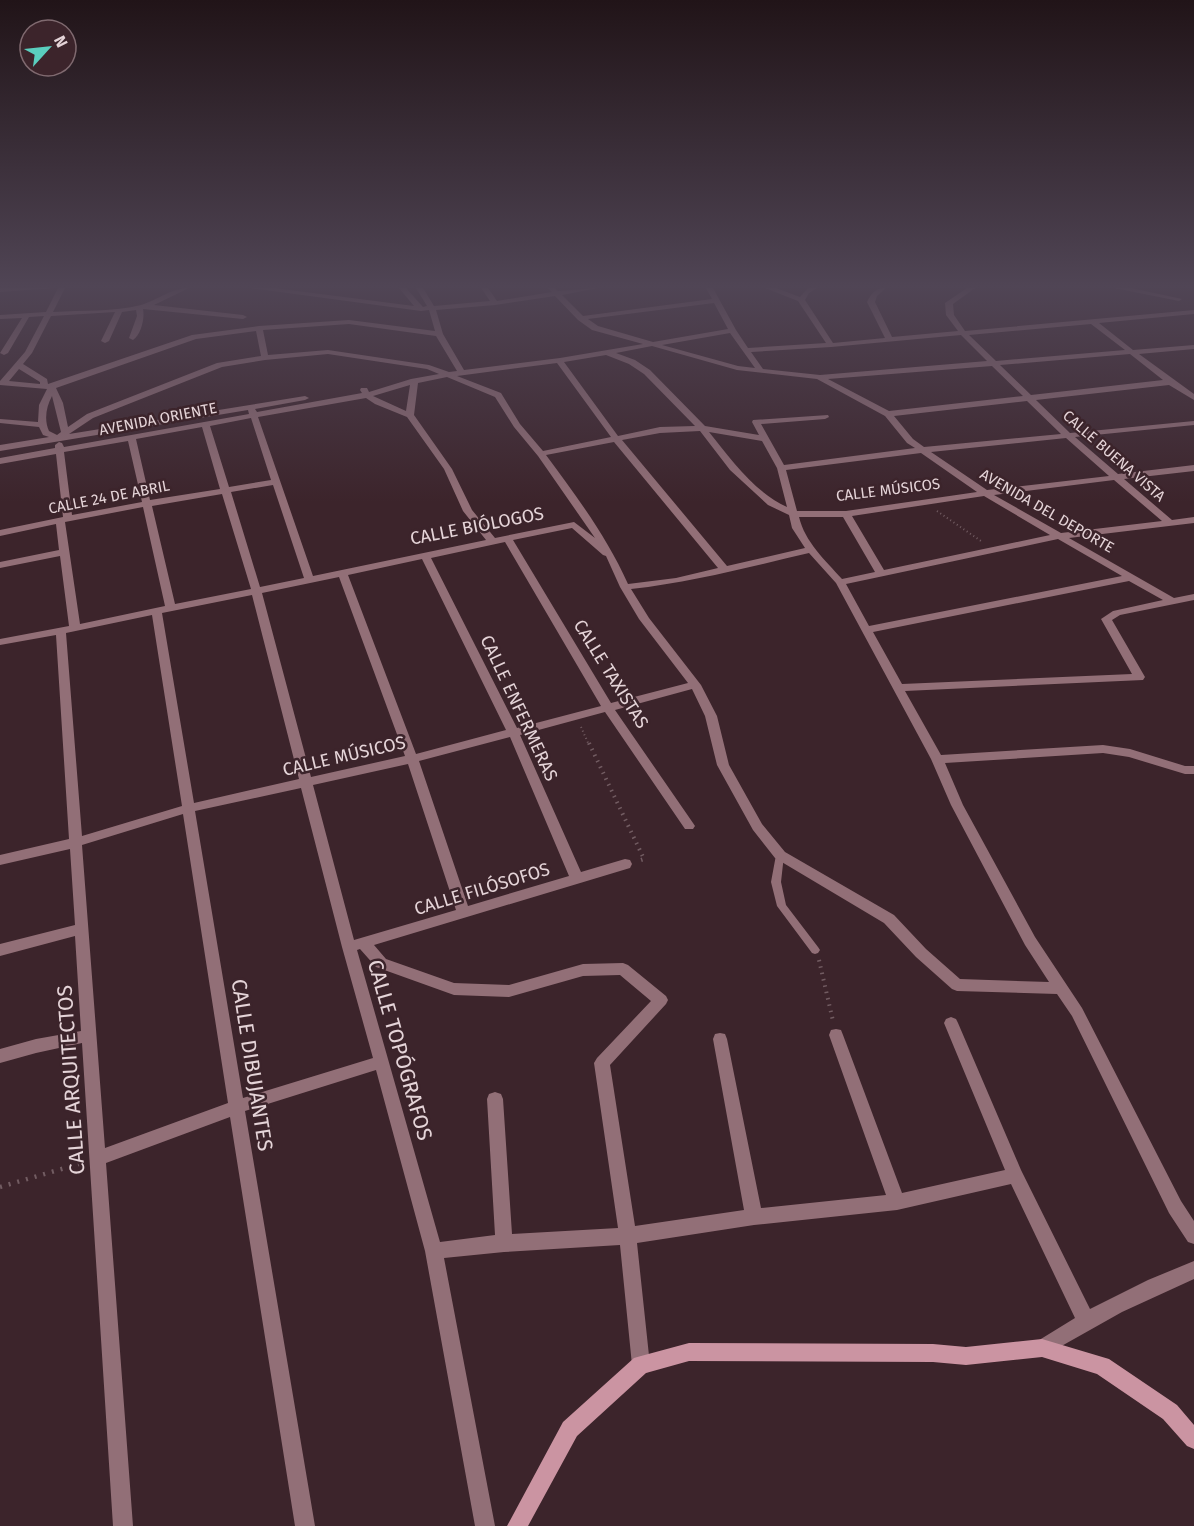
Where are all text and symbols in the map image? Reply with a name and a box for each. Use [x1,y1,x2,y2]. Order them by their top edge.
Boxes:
north arrow [18,18,78,78]
text: N [50,32,72,50]
street label: AVENIDA ORIENTE [98,399,218,439]
street label: CALLE BUENA VISTA [1059,407,1169,506]
street label: AVENIDA DEL DEPORTE [977,465,1117,557]
street label: CALLE MÚSICOS [835,475,941,505]
street label: CALLE 24 DE ABRIL [47,476,172,518]
street label: CALLE BIÓLOGOS [408,502,546,550]
street label: CALLE TAXISTAS [569,615,653,733]
street label: CALLE ENFERMERAS [476,631,563,785]
street label: CALLE MÚSICOS [280,730,408,781]
street label: CALLE FILÓSOFOS [412,858,553,920]
street label: CALLE TOPÓGRAFOS [362,957,438,1143]
street label: CALLE DIBUJANTES [226,977,278,1153]
street label: CALLE ARQUITECTOS [51,984,91,1176]

